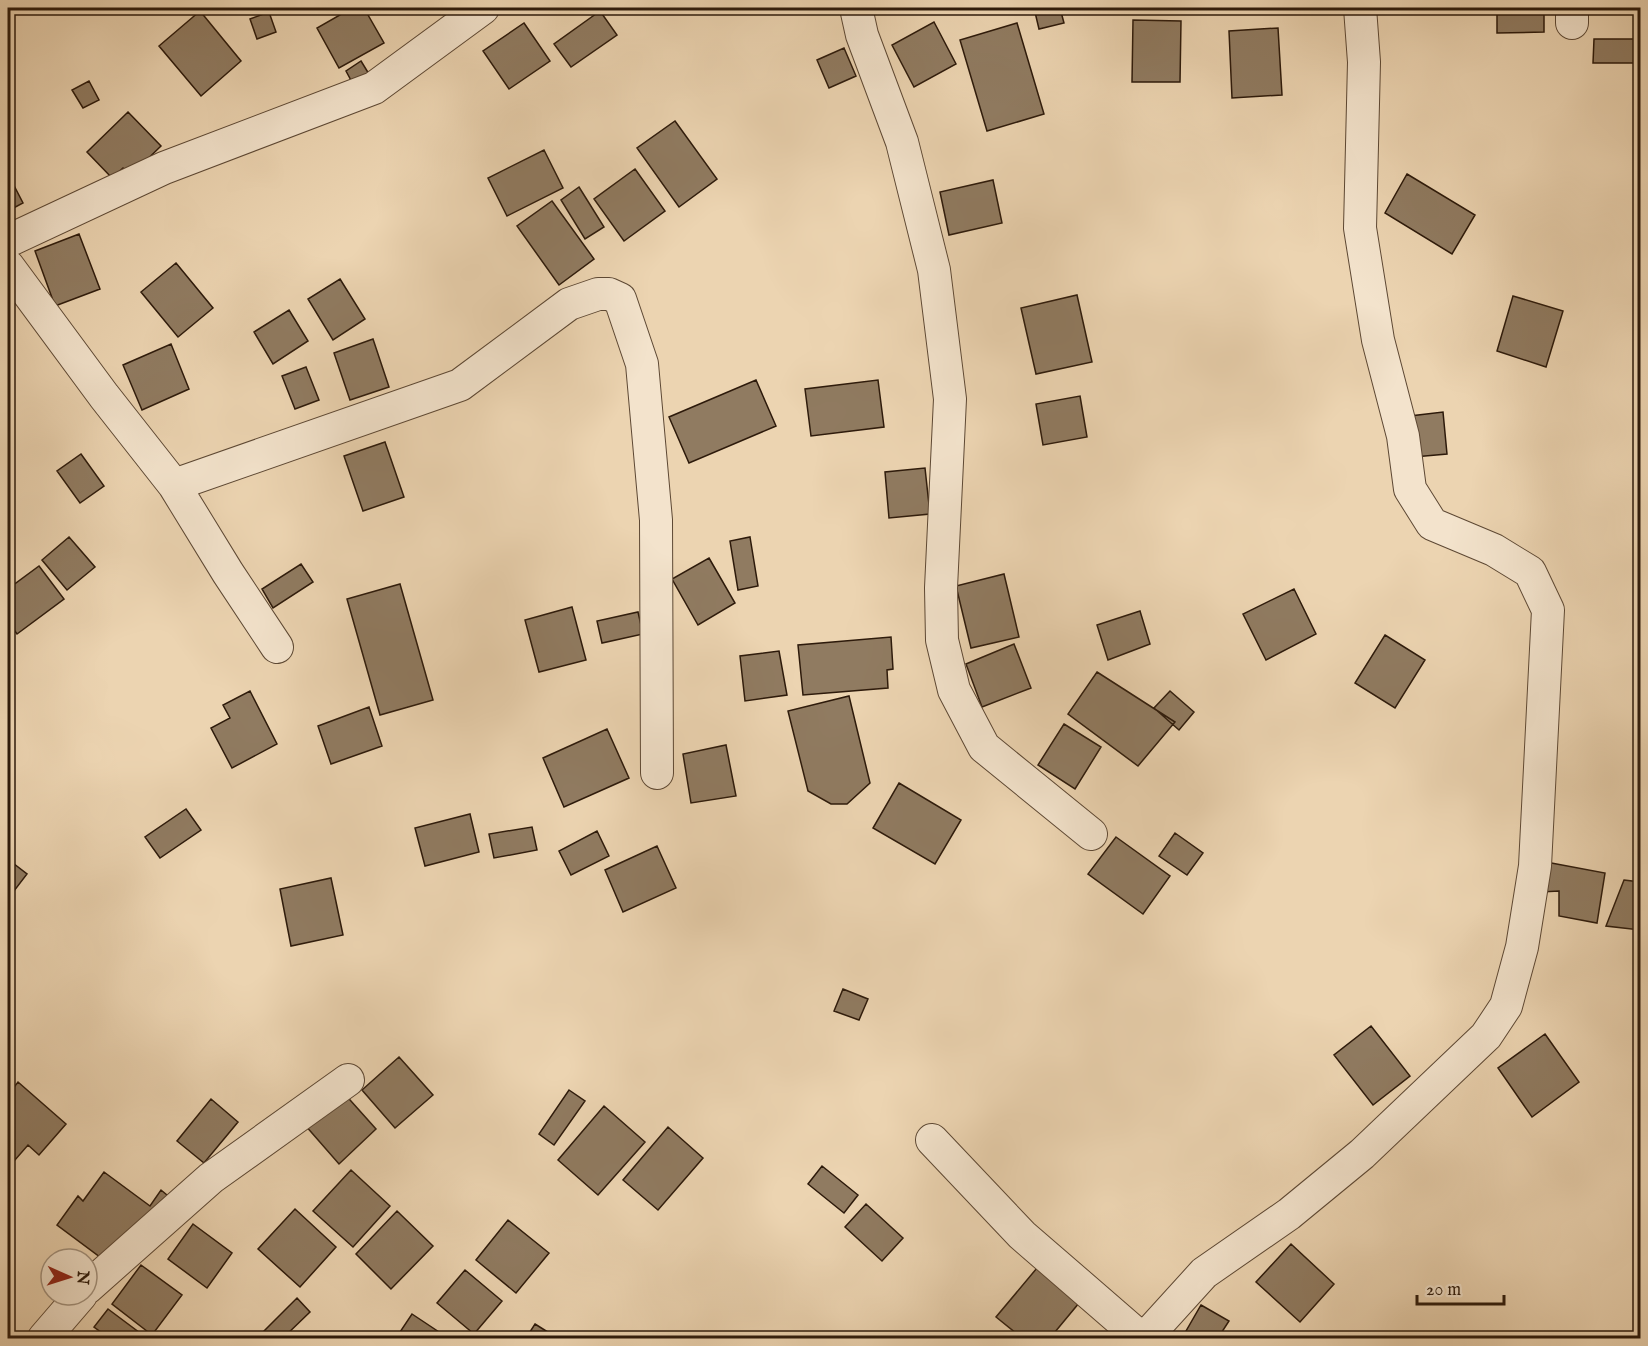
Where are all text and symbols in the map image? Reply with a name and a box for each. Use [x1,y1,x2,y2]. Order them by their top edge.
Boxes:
north arrow [39,1247,99,1307]
scale bar [1417,1268,1504,1306]
text: N [72,1269,92,1285]
text: 20 m [1426,1279,1461,1302]

